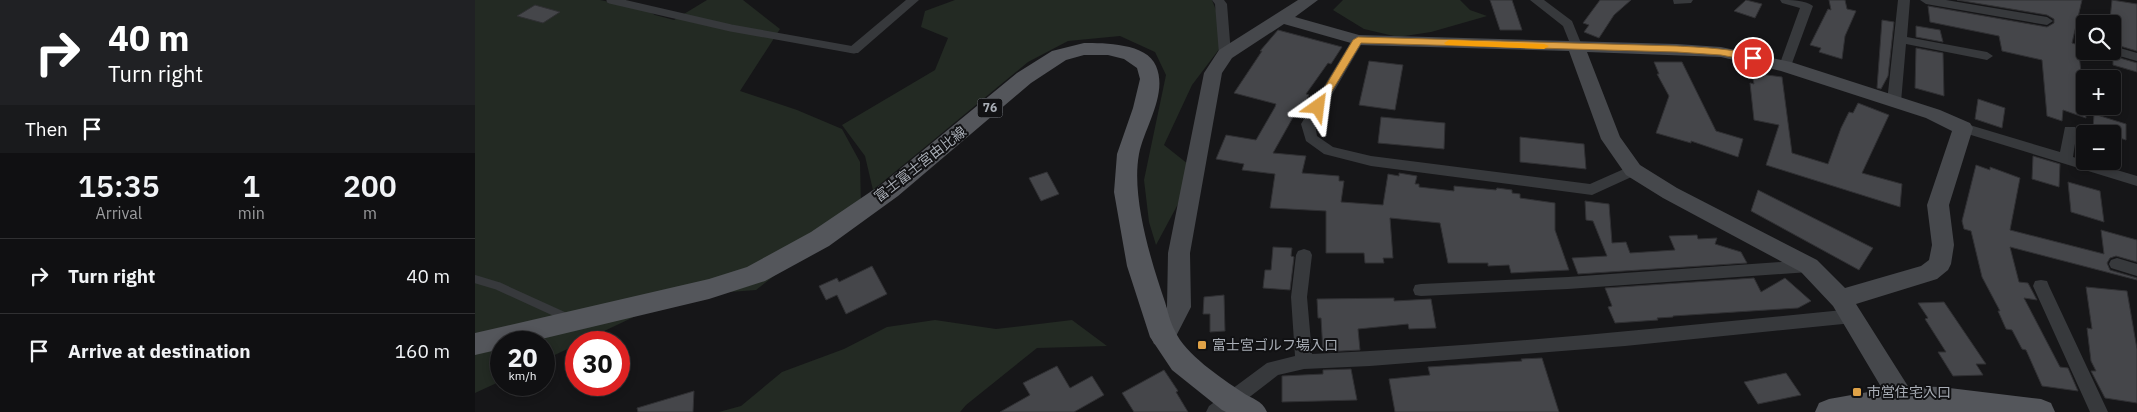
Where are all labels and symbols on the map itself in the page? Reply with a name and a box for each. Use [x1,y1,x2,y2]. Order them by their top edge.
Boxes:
pin [1732,37,1774,79]
position arrow [1291,80,1343,132]
road number: 76 [977,99,1003,118]
street label: 富士富士宮由比線 [870,122,970,206]
speed limit sign: 30 [565,331,630,396]
place label: 富士宮ゴルフ場入口 [1212,336,1338,354]
marker: 富士宮ゴルフ場入口 [1196,339,1208,351]
place label: 市営住宅入口 [1867,383,1951,401]
marker: 市営住宅入口 [1851,386,1863,398]

